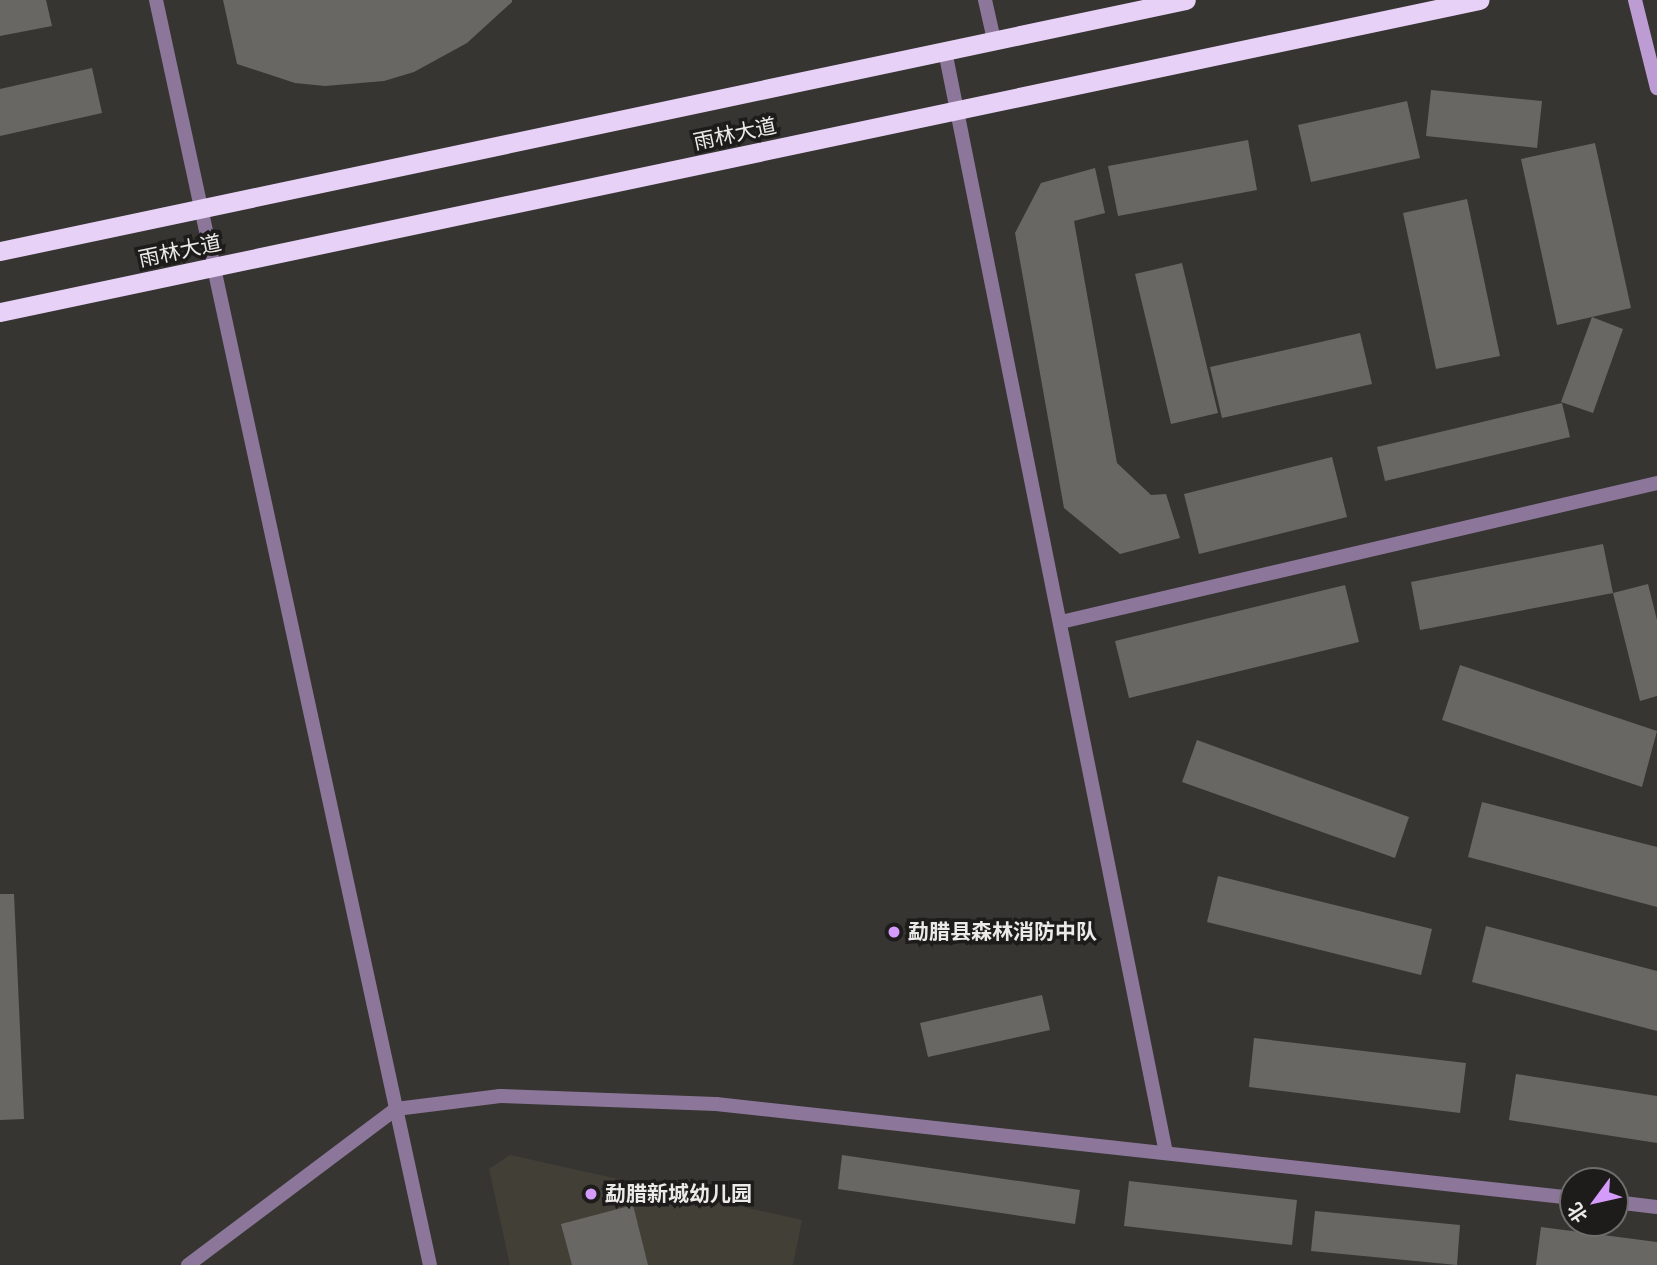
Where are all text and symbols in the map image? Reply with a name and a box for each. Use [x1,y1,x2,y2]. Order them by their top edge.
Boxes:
street label: 雨林大道 [691,113,779,155]
street label: 雨林大道 [136,230,224,272]
place label: 勐腊县森林消防中队 [908,919,1097,945]
marker: 勐腊县森林消防中队 [886,924,902,940]
north arrow [1559,1167,1629,1237]
place label: 勐腊新城幼儿园 [605,1181,752,1207]
marker: 勐腊新城幼儿园 [583,1186,599,1202]
text: 北 [1564,1199,1592,1226]

